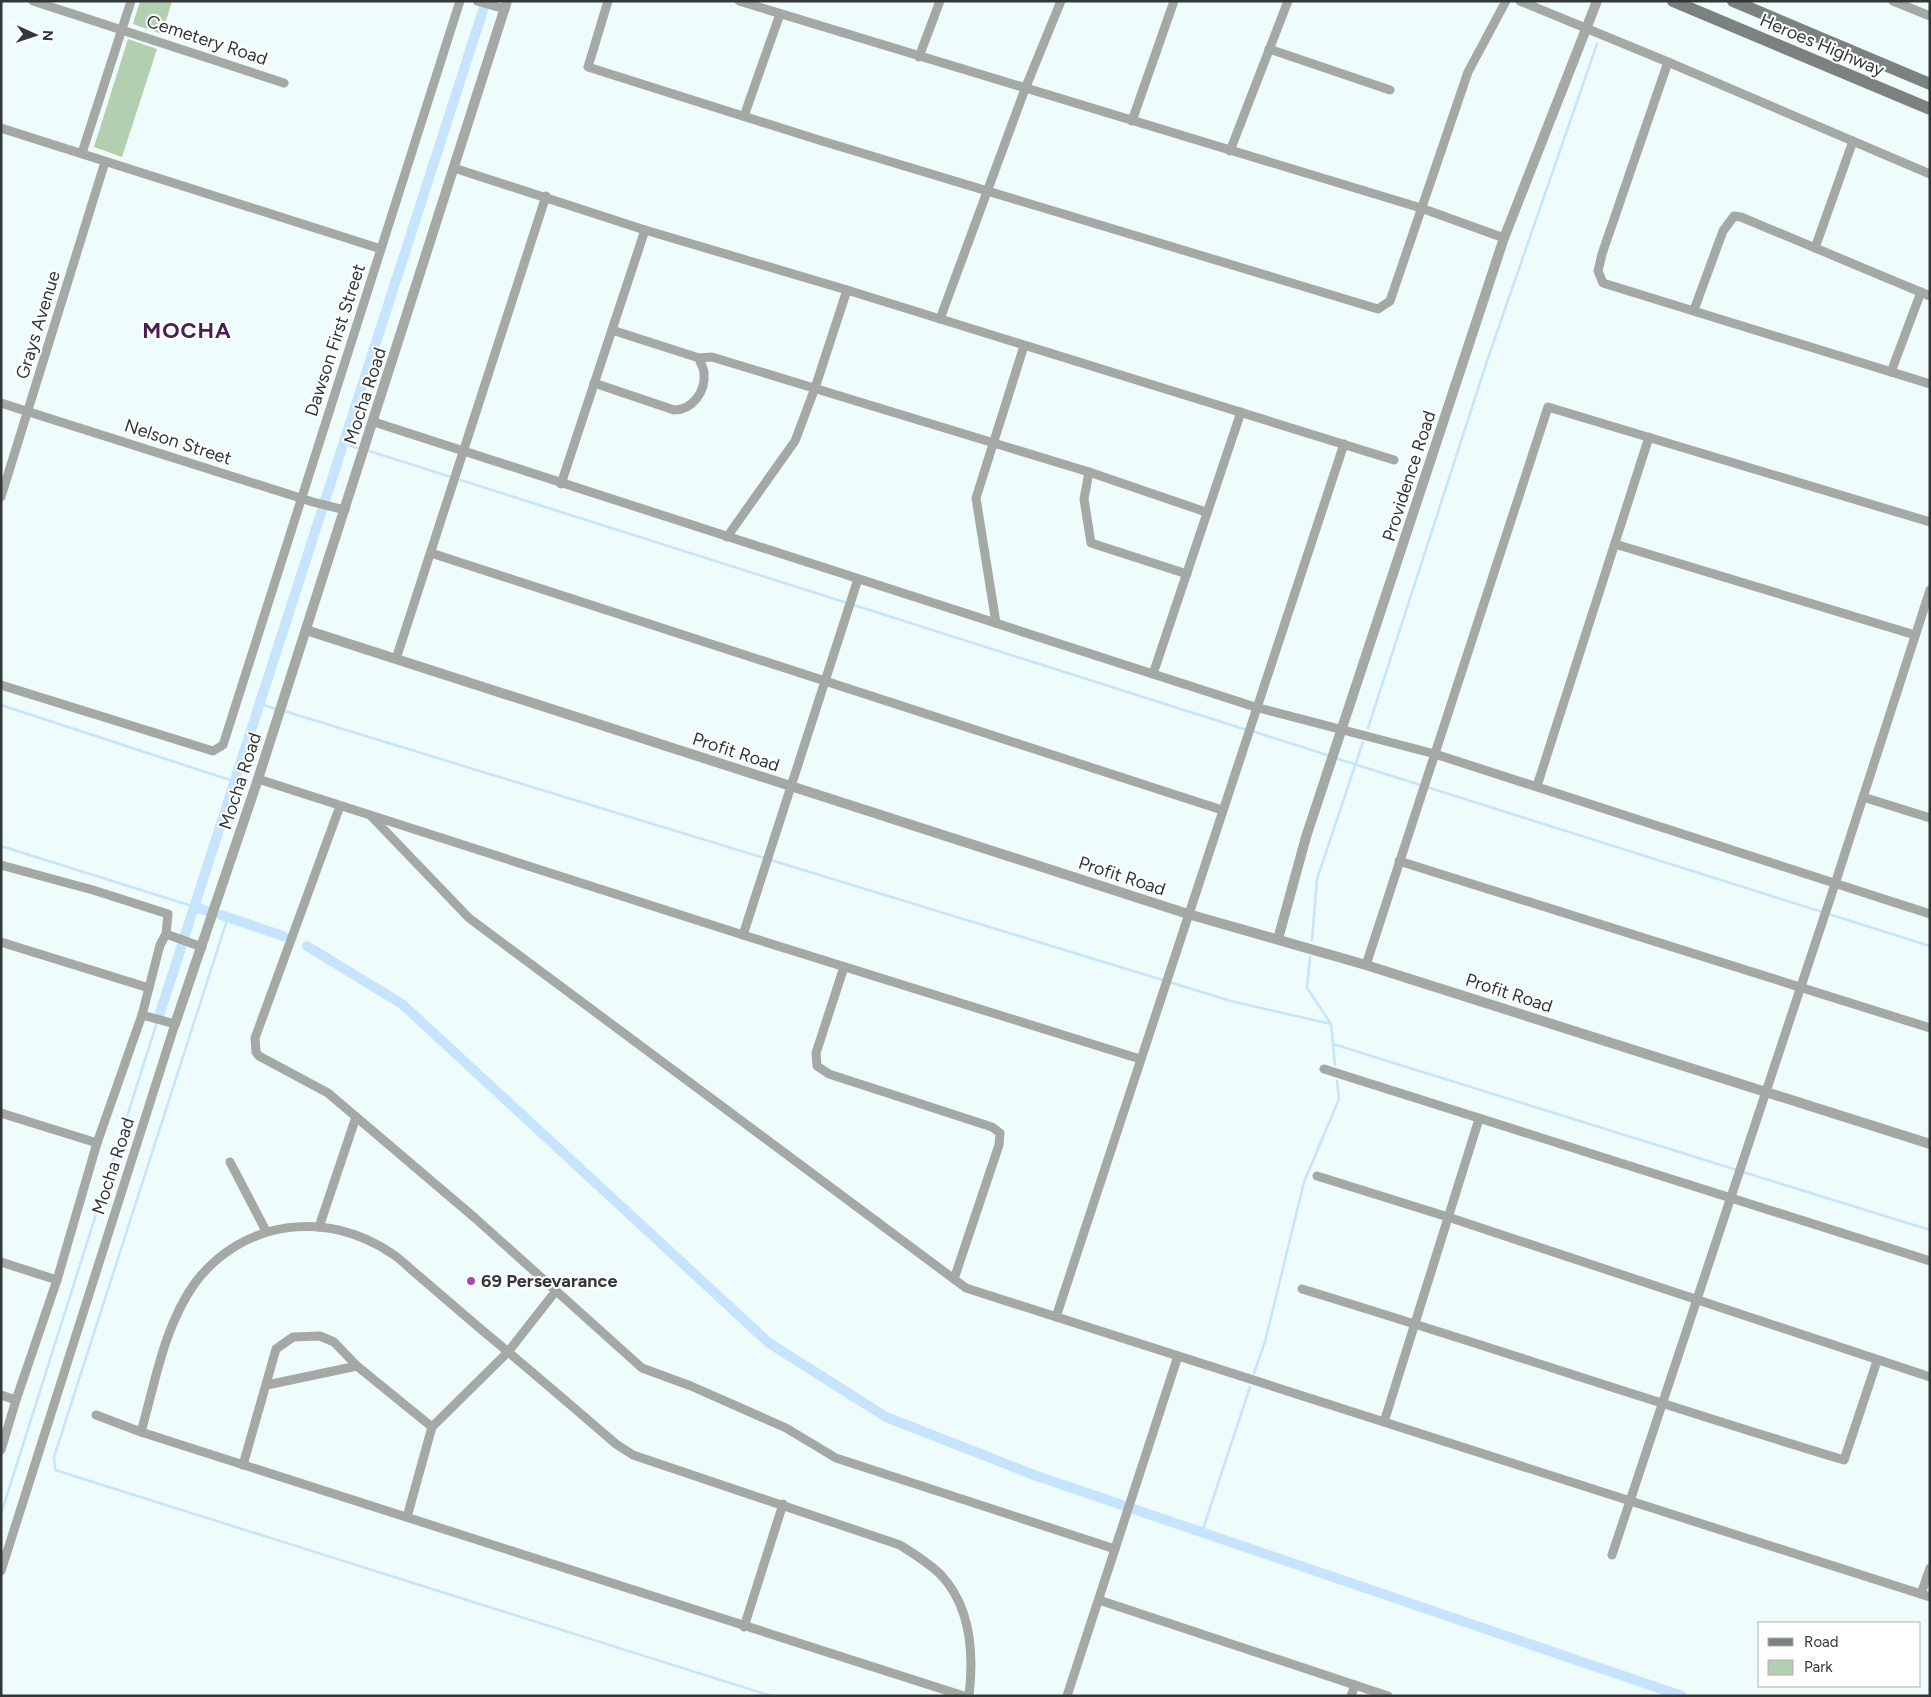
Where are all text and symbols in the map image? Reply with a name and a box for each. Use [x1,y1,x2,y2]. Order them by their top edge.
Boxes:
street label: Heroes Highway [1756,9,1888,81]
north arrow [10,10,60,60]
street label: Cemetery Road [144,10,270,70]
text: N [39,30,56,42]
street label: Dawson First Street [300,261,370,419]
street label: Grays Avenue [11,268,65,382]
district label: MOCHA [142,317,232,344]
street label: Mocha Road [339,345,391,447]
street label: Providence Road [1378,408,1440,544]
street label: Nelson Street [122,414,235,470]
street label: Profit Road [690,728,782,776]
street label: Mocha Road [214,730,266,832]
street label: Profit Road [1076,852,1168,900]
street label: Profit Road [1463,969,1555,1017]
street label: Mocha Road [87,1115,139,1217]
place label: 69 Persevarance [481,1270,617,1292]
marker: 69 Persevarance [465,1275,477,1287]
legend [1758,1622,1921,1687]
text: Road [1804,1633,1839,1651]
text: Park [1804,1658,1833,1676]

